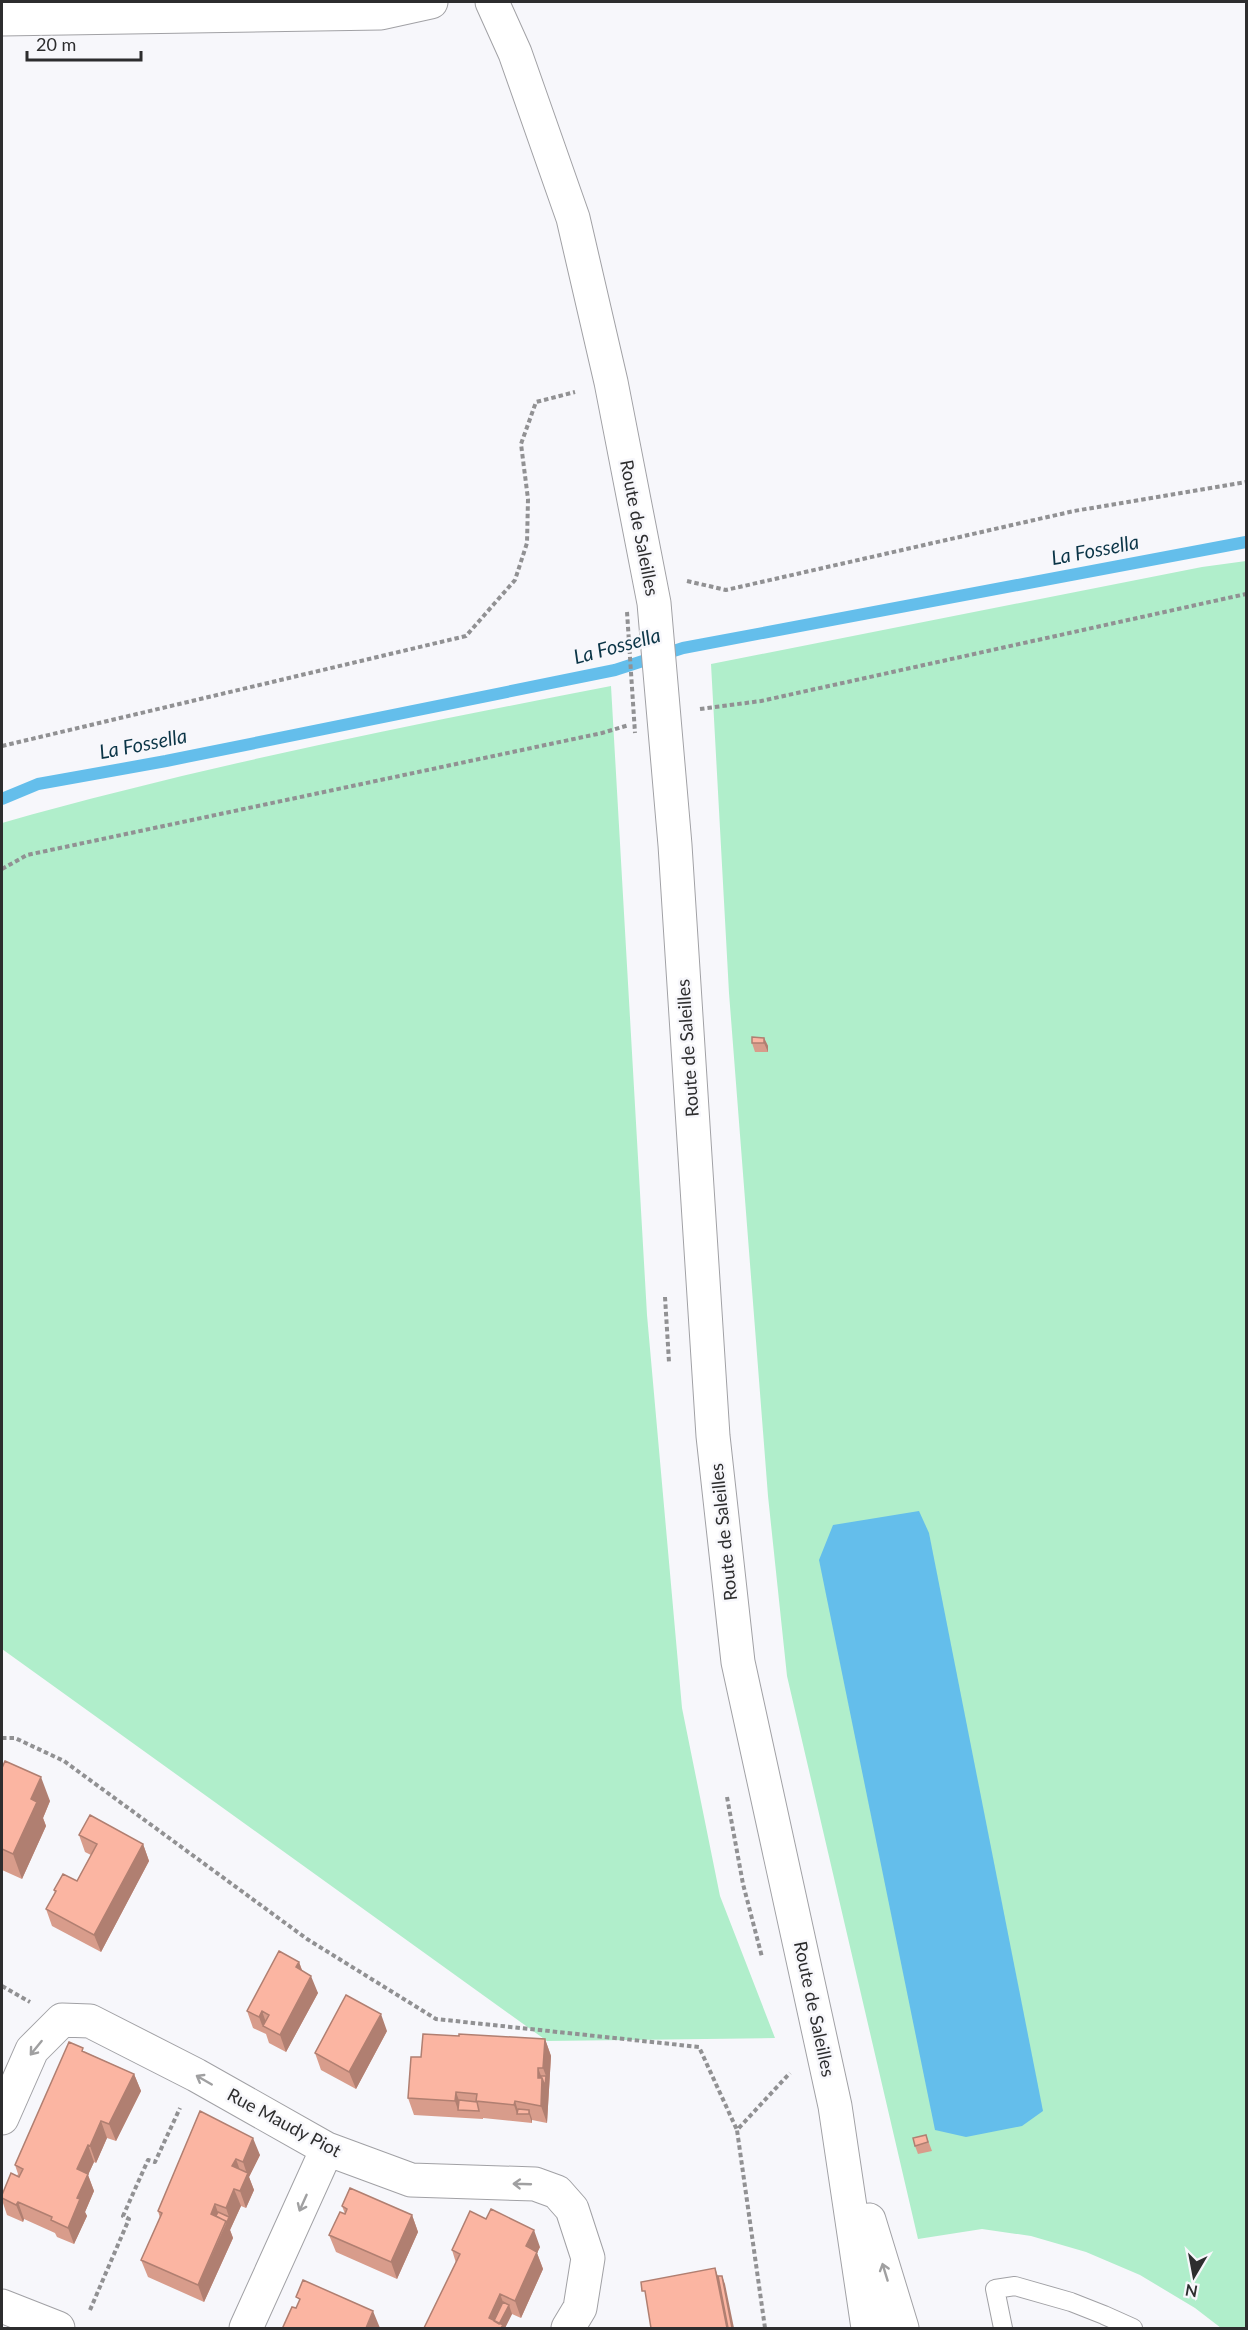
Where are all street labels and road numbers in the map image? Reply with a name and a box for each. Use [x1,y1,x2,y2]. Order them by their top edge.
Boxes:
street label: Route de Saleilles [616,458,664,598]
street label: Route de Saleilles [671,978,703,1118]
street label: Route de Saleilles [705,1462,741,1602]
street label: Route de Saleilles [790,1939,840,2079]
street label: Rue Maudy Piot [224,2083,346,2162]

